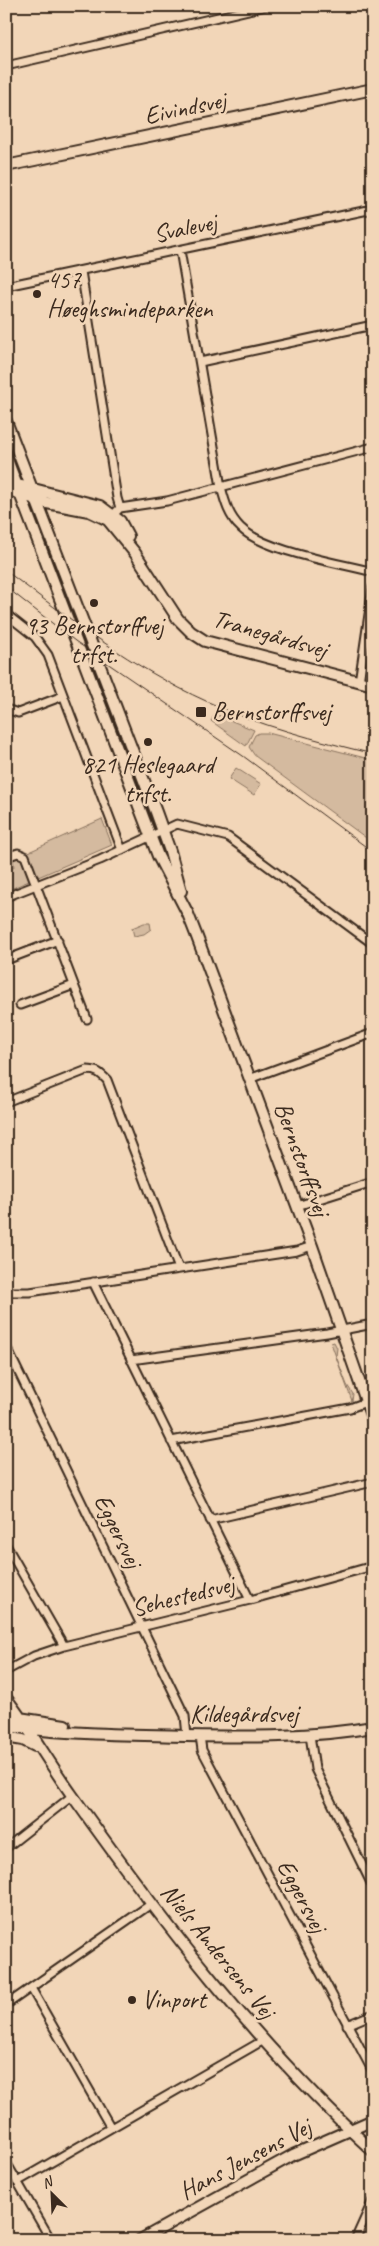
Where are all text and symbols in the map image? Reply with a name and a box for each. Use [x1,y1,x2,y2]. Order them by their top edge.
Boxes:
street label: Eivindsvej [141,83,231,132]
street label: Svalevej [151,205,222,250]
place label: 457 Høeghsmindeparken [47,264,213,325]
marker: 457 Høeghsmindeparken [31,288,43,300]
marker: 93 Bernstorffvej trfst. [88,597,100,609]
street label: Tranegårdsvej [209,602,335,667]
place label: 93 Bernstorffvej trfst. [25,610,166,671]
place label: Bernstorffsvej [212,696,334,728]
marker: Bernstorffsvej [194,705,208,719]
marker: 821 Heslegaard trfst. [142,736,154,748]
place label: 821 Heslegaard trfst. [82,749,218,810]
street label: Bernstorffsvej [267,1098,339,1224]
street label: Eggersvej [86,1489,151,1576]
street label: Sehestedsvej [129,1567,240,1624]
street label: Kildegårdsvej [190,1698,302,1730]
street label: Eggersvej [270,1854,336,1941]
street label: Niels Andersens Vej [154,1877,284,2027]
place label: Vinport [142,1984,208,2016]
marker: Vinport [126,1994,138,2006]
street label: Hans Jensens Vej [173,2109,319,2207]
north arrow [28,2168,78,2218]
text: N [39,2172,56,2192]

